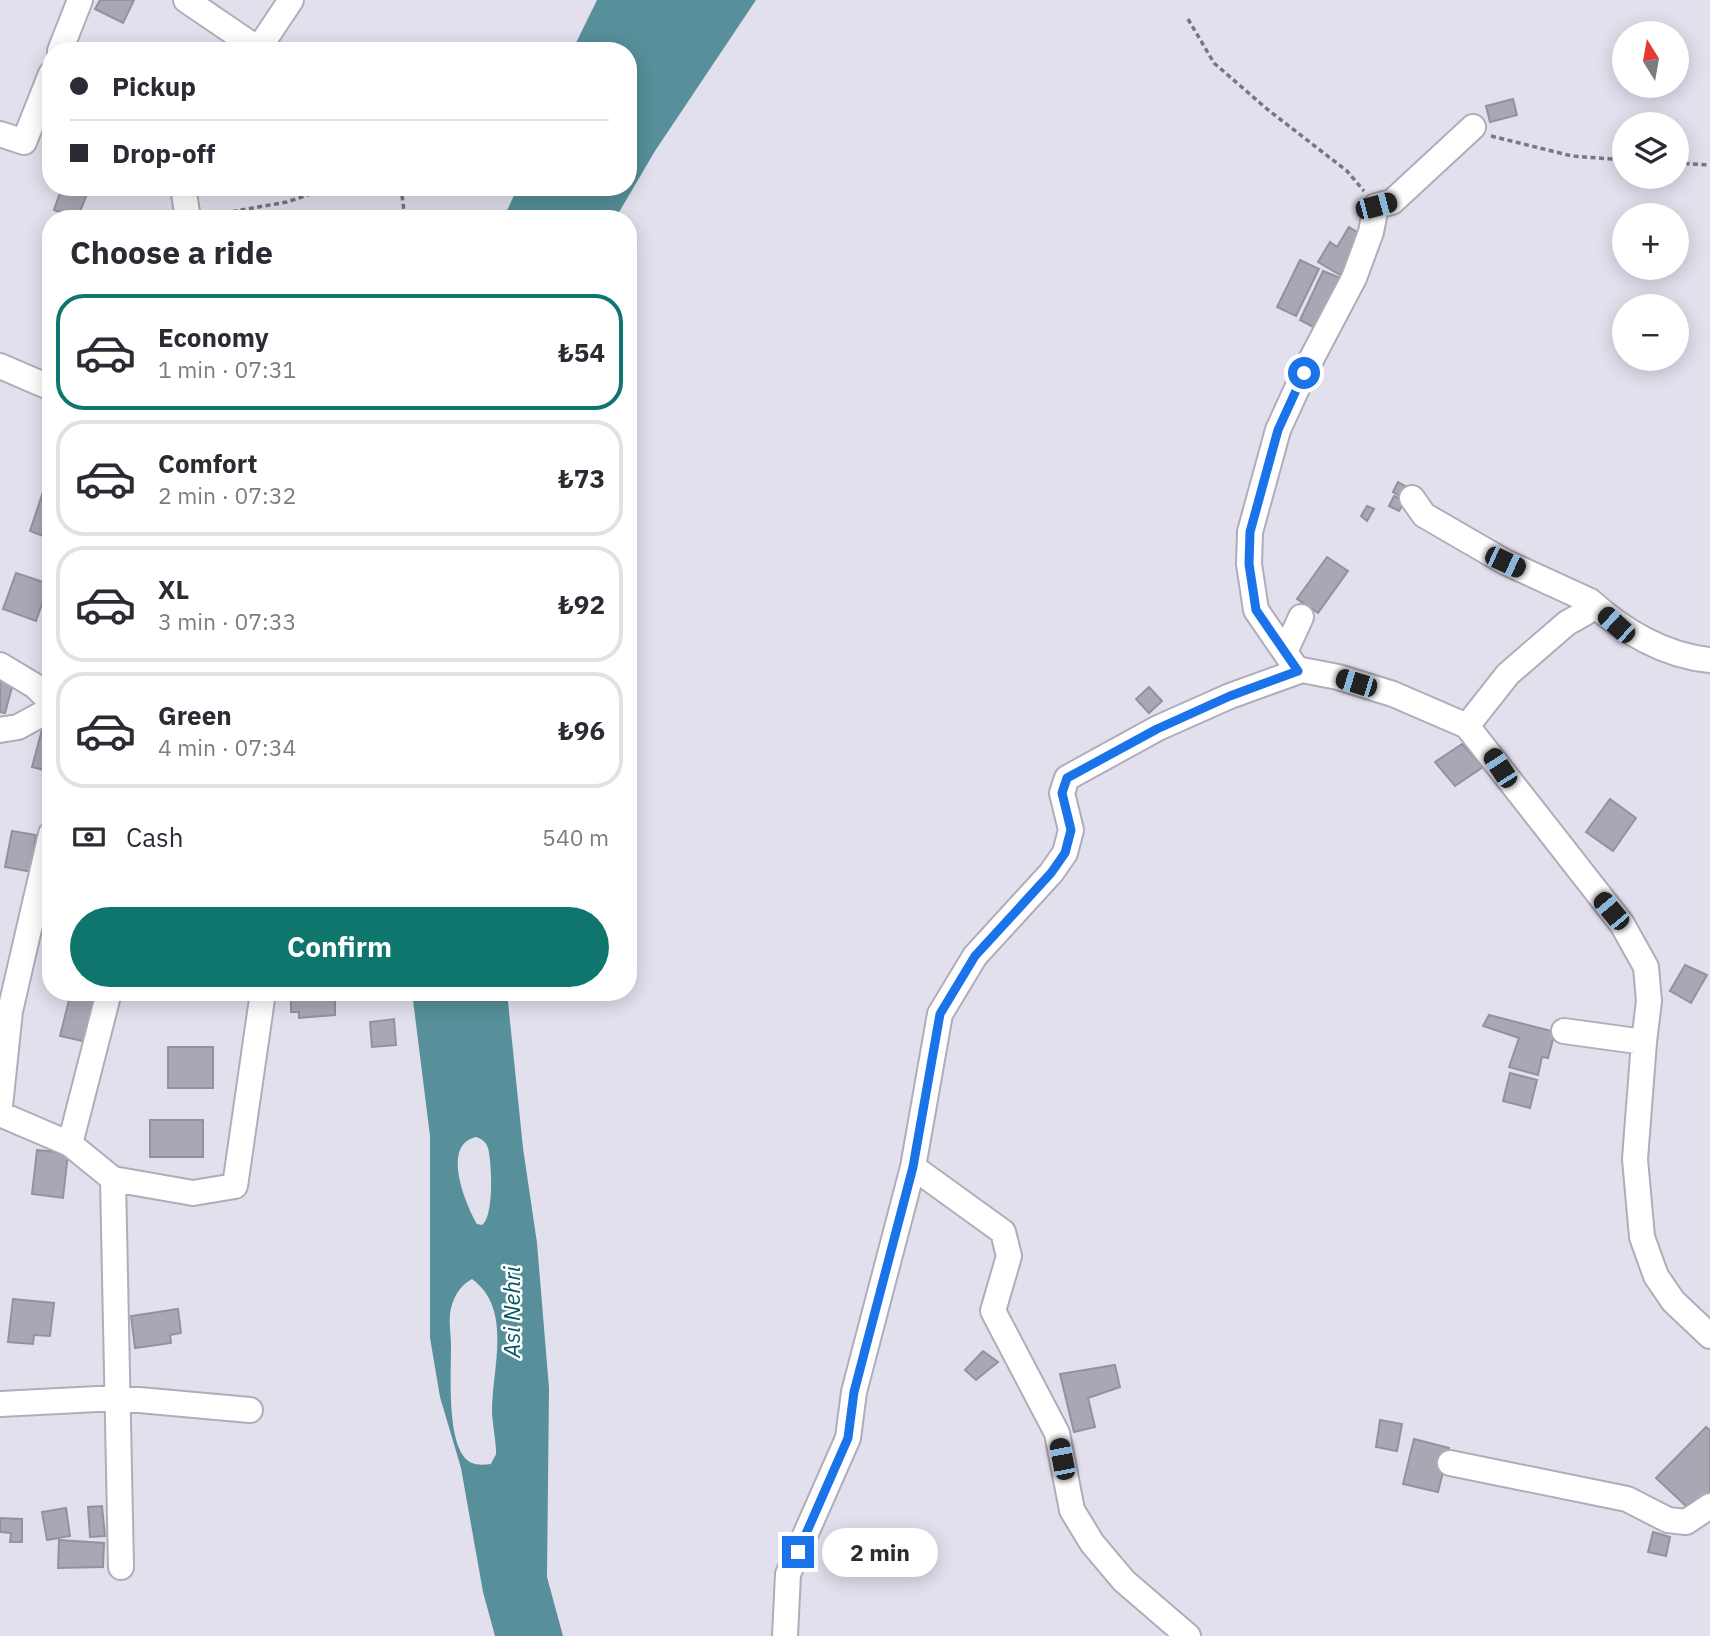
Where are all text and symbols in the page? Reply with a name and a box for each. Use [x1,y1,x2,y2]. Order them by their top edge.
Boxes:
north arrow [1612,21,1689,98]
map controls [1612,21,1689,371]
text: Pickup [112,69,196,103]
button: layers [1612,112,1689,189]
text: Drop-off [112,136,215,170]
car [1353,190,1400,222]
button: + [1612,203,1689,280]
text: Choose a ride [70,231,273,273]
button: − [1612,294,1689,371]
text: Economy [158,320,269,354]
icon: car [74,321,137,384]
text: ₺54 [558,335,605,369]
text: 1 min · 07:31 [158,354,296,384]
route start [1288,357,1320,389]
text: Comfort [158,446,257,480]
icon: car [74,447,137,510]
text: ₺73 [558,461,605,495]
text: 2 min · 07:32 [158,480,296,510]
car [1482,544,1529,580]
text: XL [158,572,189,606]
icon: car [74,573,137,636]
text: ₺92 [558,587,605,621]
car [1594,603,1639,647]
text: 3 min · 07:33 [158,606,296,636]
car [1333,667,1380,699]
text: Green [158,698,232,732]
icon: car [74,699,137,762]
text: ₺96 [558,713,605,747]
text: 4 min · 07:34 [158,732,296,762]
car [1480,745,1521,791]
icon: cash [70,818,108,856]
text: Cash [126,820,183,854]
text: 540 m [542,822,609,852]
car [1590,888,1633,934]
button: Confirm [70,907,609,987]
water label: Asi Nehri [496,1265,526,1359]
car [1048,1436,1077,1482]
callout: 2 min [822,1528,938,1576]
route end [782,1536,814,1568]
text: 2 min [850,1537,910,1567]

